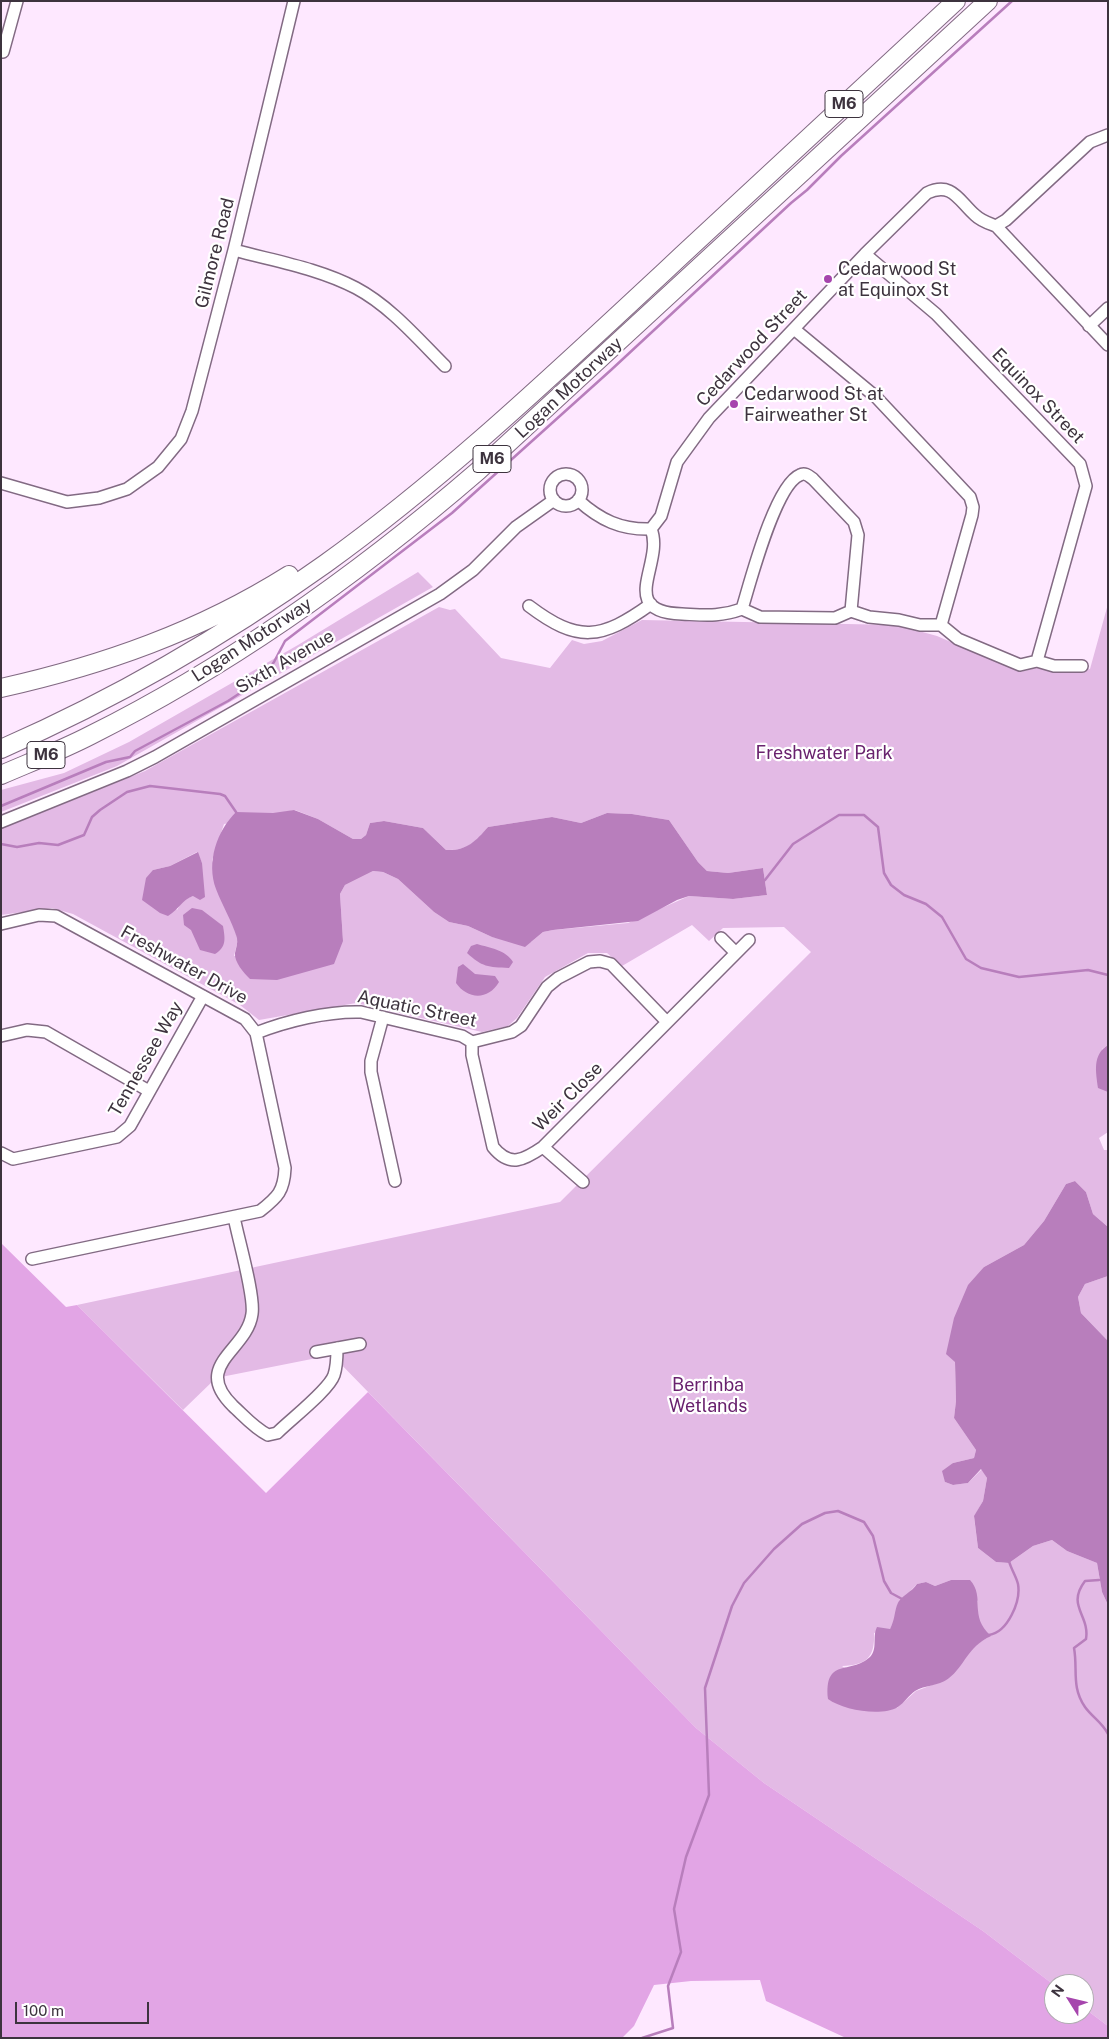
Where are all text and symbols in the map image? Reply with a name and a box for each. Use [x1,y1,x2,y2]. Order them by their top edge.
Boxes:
road number: M6 [825,90,863,118]
street label: Gilmore Road [191,196,239,310]
place label: Cedarwood St at Equinox St [838,258,957,300]
marker: Cedarwood St at Equinox St [822,273,834,285]
street label: Cedarwood Street [692,285,812,411]
street label: Logan Motorway [511,333,627,443]
street label: Equinox Street [987,344,1089,448]
place label: Cedarwood St at Fairweather St [744,383,884,426]
marker: Cedarwood St at Fairweather St [728,398,740,410]
road number: M6 [473,446,511,472]
street label: Logan Motorway [188,593,316,687]
street label: Sixth Avenue [232,625,338,699]
road number: M6 [27,742,65,768]
park label: Freshwater Park [755,742,893,764]
street label: Freshwater Drive [117,921,251,1009]
street label: Aquatic Street [355,986,479,1032]
street label: Tennessee Way [104,998,188,1120]
street label: Weir Close [529,1058,607,1136]
park label: Berrinba Wetlands [669,1374,747,1416]
north arrow [1044,1974,1094,2024]
text: N [1048,1982,1067,2000]
scale bar [18,1992,151,2024]
text: 100 m [23,2002,64,2019]

